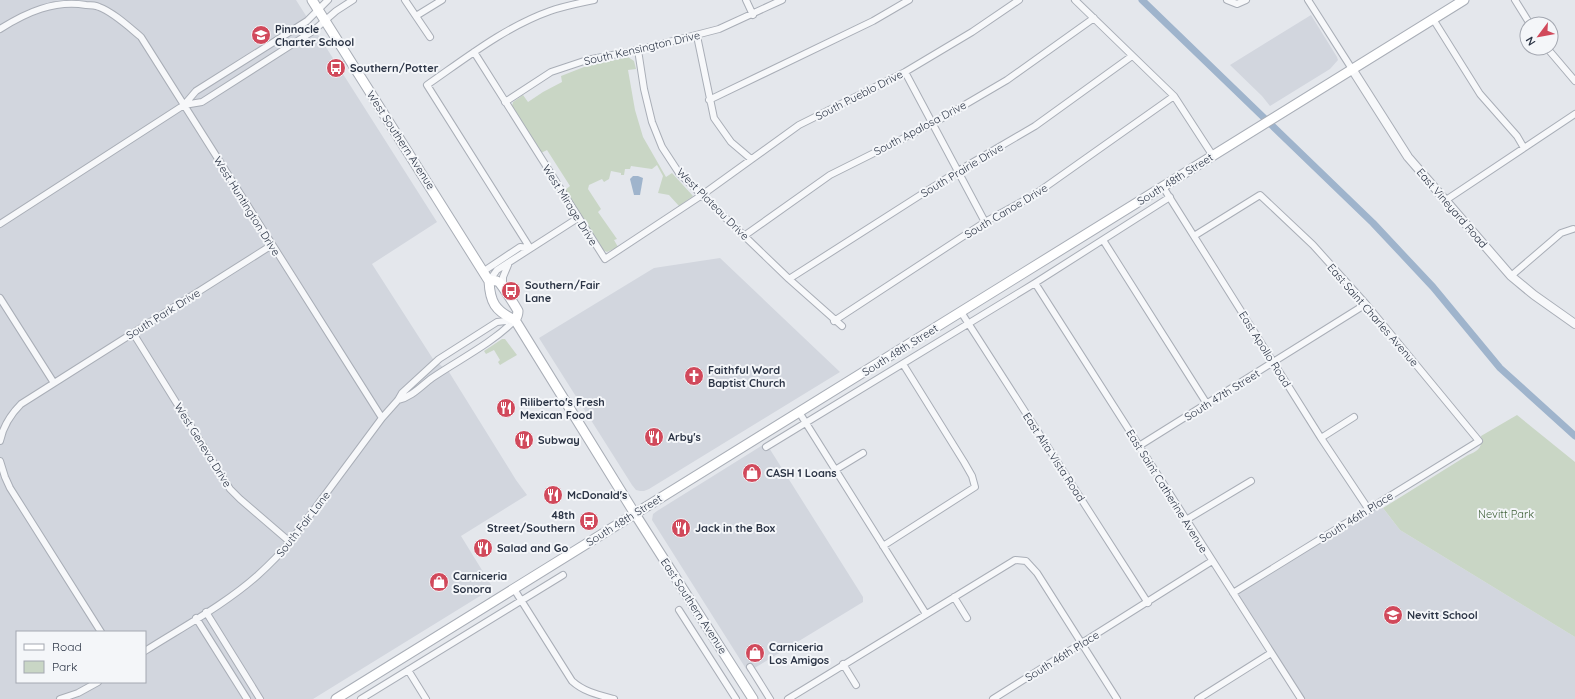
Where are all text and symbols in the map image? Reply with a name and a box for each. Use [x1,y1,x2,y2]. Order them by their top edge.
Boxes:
north arrow [1519,16,1559,56]
place label: Pinnacle Charter School [275,22,354,49]
school or university icon: Pinnacle Charter School [250,24,272,46]
street label: South Kensington Drive [583,28,701,68]
text: N [1522,34,1539,48]
bus stop icon: Southern/Potter [325,57,347,79]
place label: Southern/Potter [350,61,439,75]
street label: South Pueblo Drive [813,67,905,123]
street label: West Southern Avenue [364,88,438,192]
street label: South Apalosa Drive [871,98,969,158]
street label: South Prairie Drive [918,140,1006,200]
street label: South 48th Street [1134,150,1216,208]
street label: West Huntington Drive [211,154,283,258]
street label: West Mirage Drive [539,162,601,248]
street label: West Plateau Drive [674,165,752,243]
street label: East Vineyard Road [1414,165,1490,251]
street label: South Canoe Drive [962,181,1050,241]
street label: East Saint Charles Avenue [1324,261,1422,369]
place label: Southern/Fair Lane [525,278,600,305]
bus stop icon: Southern/Fair Lane [500,280,522,302]
street label: South Park Drive [123,286,203,342]
street label: East Apollo Road [1236,308,1294,390]
street label: South 48th Street [859,321,941,379]
place label: Faithful Word Baptist Church [708,363,786,390]
church icon: Faithful Word Baptist Church [683,365,705,387]
street label: South 47th Street [1182,366,1262,424]
place label: Riliberto's Fresh Mexican Food [520,395,605,422]
restaurant icon: Riliberto's Fresh Mexican Food [495,397,517,419]
street label: West Geneva Drive [171,400,235,490]
street label: East Alta Vista Road [1020,410,1088,504]
restaurant icon: Arby's [643,426,665,448]
street label: East Saint Catherine Avenue [1123,427,1211,555]
restaurant icon: Subway [513,429,535,451]
place label: Arby's [668,430,701,444]
place label: Subway [538,433,580,447]
shop icon: CASH 1 Loans [741,462,763,484]
place label: CASH 1 Loans [766,466,837,480]
restaurant icon: McDonald's [542,484,564,506]
street label: South Fair Lane [273,488,333,560]
place label: McDonald's [567,488,627,502]
street label: South 46th Place [1316,489,1396,545]
street label: South 48th Street [583,491,665,549]
park label: Nevitt Park [1478,507,1534,521]
place label: 48th Street/Southern [487,508,575,535]
bus stop icon: 48th Street/Southern [578,510,600,532]
restaurant icon: Jack in the Box [670,517,692,539]
place label: Jack in the Box [695,521,776,535]
restaurant icon: Salad and Go [472,537,494,559]
place label: Salad and Go [497,541,568,555]
street label: East Southern Avenue [658,556,730,656]
place label: Carniceria Sonora [453,569,507,596]
shop icon: Carniceria Sonora [428,571,450,593]
school or university icon: Nevitt School [1382,604,1404,626]
place label: Nevitt School [1407,608,1478,622]
street label: South 46th Place [1022,628,1102,684]
legend [16,631,146,683]
text: Road [52,639,82,654]
place label: Carniceria Los Amigos [769,640,829,667]
shop icon: Carniceria Los Amigos [744,642,766,664]
text: Park [52,659,77,674]

